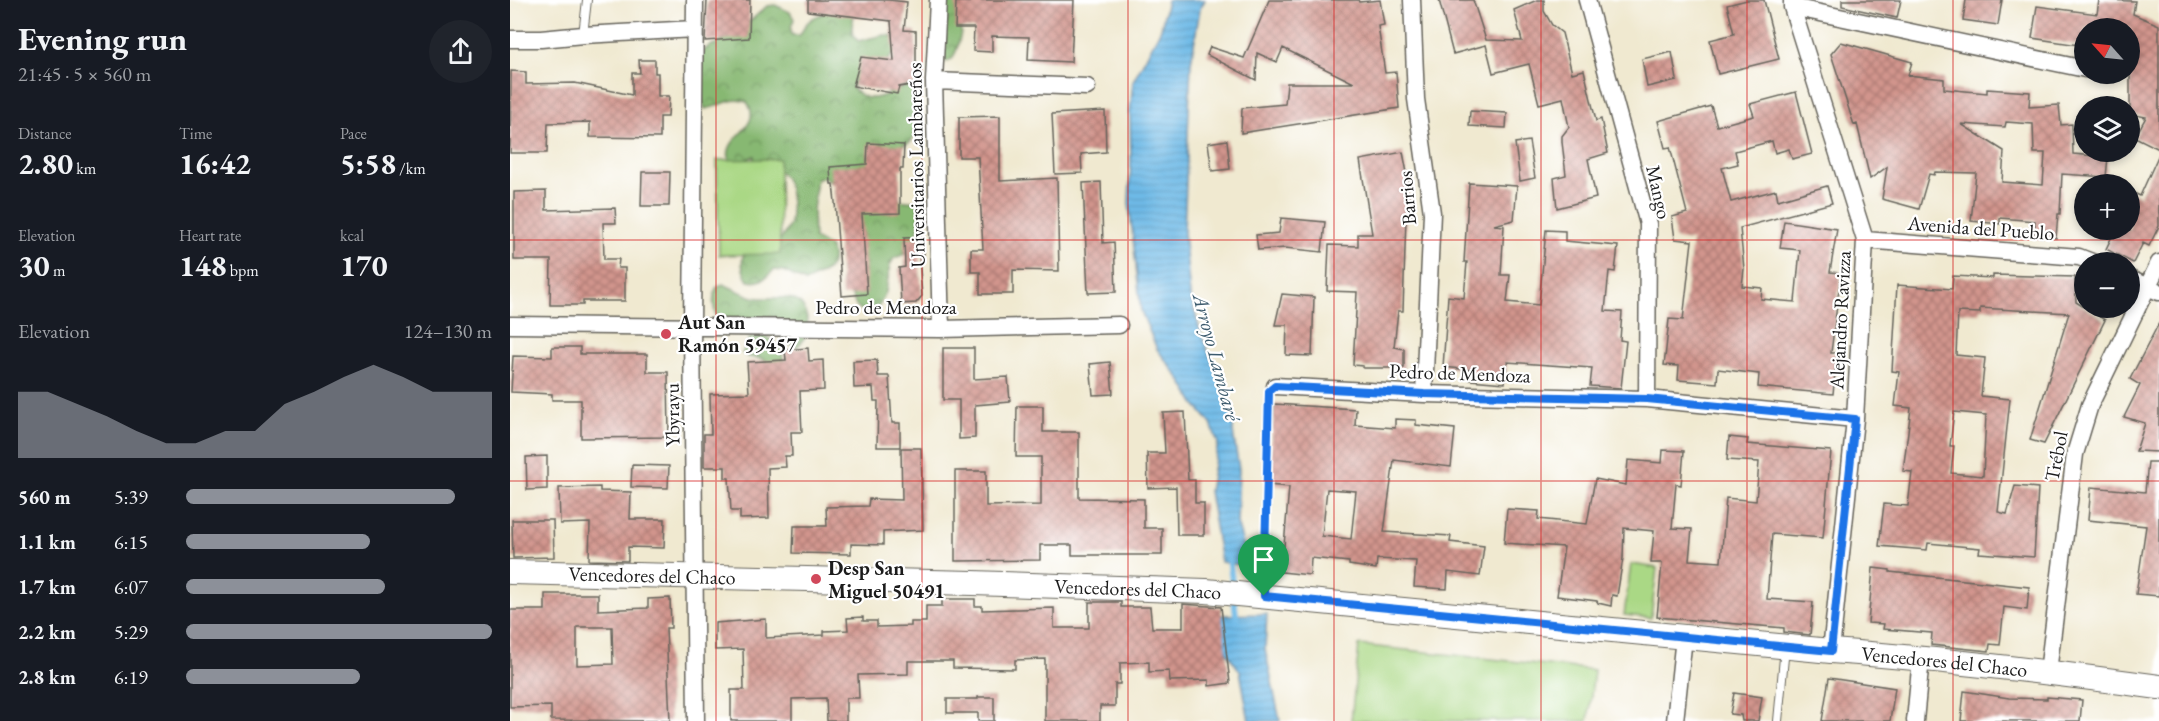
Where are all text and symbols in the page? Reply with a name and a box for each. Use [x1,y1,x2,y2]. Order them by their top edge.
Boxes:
text: Evening run [18,17,187,60]
north arrow [2074,18,2140,84]
map controls [2074,18,2140,318]
button: share [429,20,492,83]
text: 21:45 · 5 × 560 m [18,61,151,87]
street label: Universitarios Lambareños [901,62,931,268]
button: layers [2074,96,2140,162]
text: Distance [18,123,71,144]
text: Time [179,123,212,144]
text: Pace [340,123,367,144]
text: 2.80 [18,144,73,183]
text: 16:42 [179,144,251,183]
text: 5:58 [340,144,396,183]
text: km [73,158,96,179]
text: /km [396,158,426,179]
street label: Mango [1640,162,1678,222]
street label: Barrios [1392,170,1422,226]
button: + [2074,174,2140,240]
street label: Avenida del Pueblo [1906,210,2055,246]
text: Elevation [18,225,76,246]
text: Heart rate [179,225,241,246]
text: kcal [340,225,364,246]
text: 30 [18,246,50,285]
text: 148 [179,246,227,285]
text: 170 [340,246,388,285]
street label: Alejandro Ravizza [1823,250,1857,391]
button: − [2074,252,2140,318]
text: m [50,260,65,281]
text: bpm [227,260,259,281]
water label: Arroyo Lambaré [1187,288,1247,425]
street label: Pedro de Mendoza [815,294,957,320]
place label: Aut San Ramón 59457 [677,309,798,358]
text: Elevation [18,318,90,344]
text: 124–130 m [404,318,492,344]
marker: Aut San Ramón 59457 [659,327,673,341]
street label: Pedro de Mendoza [1389,358,1531,388]
street label: Ybyrayu [658,382,686,447]
street label: Trébol [2038,429,2074,483]
text: 560 m [18,484,71,510]
text: 5:39 [114,484,148,510]
text: 1.1 km [18,529,76,555]
text: 6:15 [114,529,148,555]
pin [1238,534,1289,596]
icon: arrive [1247,543,1280,576]
place label: Desp San Miguel 50491 [828,555,945,604]
street label: Vencedores del Chaco [568,560,736,590]
marker: Desp San Miguel 50491 [809,572,823,586]
street label: Vencedores del Chaco [1054,573,1223,605]
text: 1.7 km [18,574,76,600]
text: 6:07 [114,574,148,600]
text: 2.2 km [18,619,76,645]
text: 5:29 [114,619,148,645]
street label: Vencedores del Chaco [1860,640,2029,683]
text: 2.8 km [18,664,76,690]
text: 6:19 [114,664,148,690]

